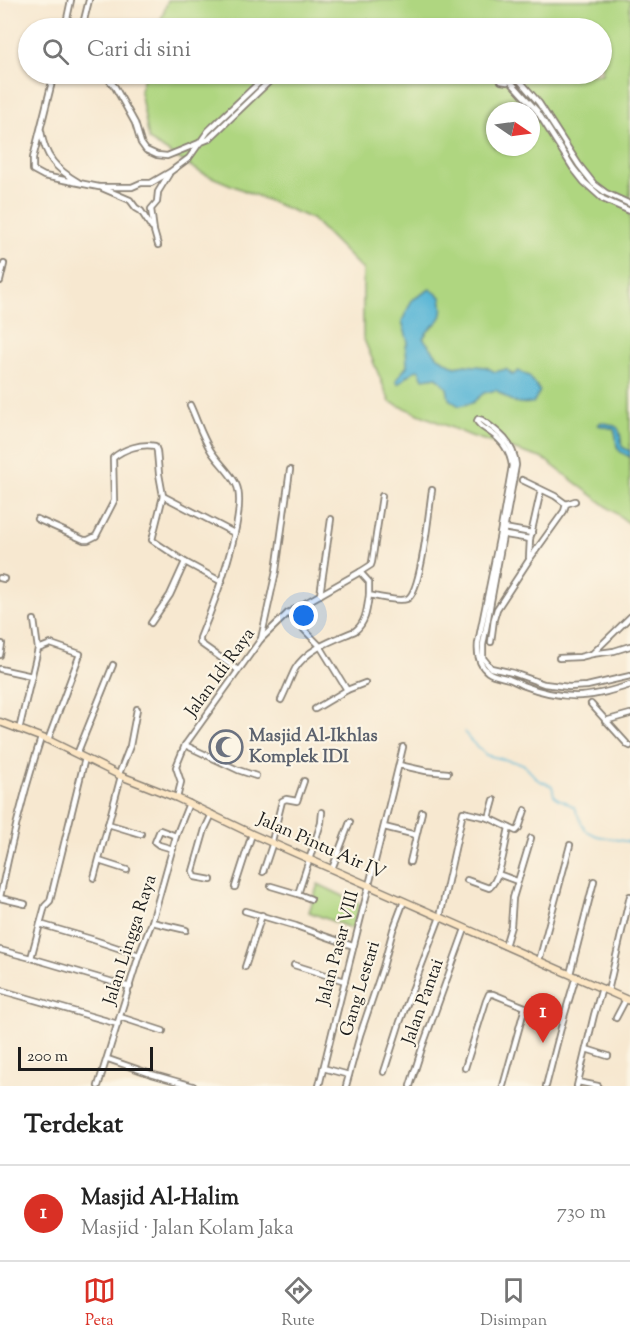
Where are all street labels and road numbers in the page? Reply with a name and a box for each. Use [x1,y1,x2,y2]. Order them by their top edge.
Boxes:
street label: Jalan Idi Raya [179,623,262,724]
street label: Jalan Pintu Air IV [252,807,390,887]
street label: Jalan Lingga Raya [97,872,164,1009]
street label: Jalan Pasar VIII [311,888,367,1009]
street label: Gang Lestari [334,938,388,1040]
street label: Jalan Pantai [396,955,452,1049]

